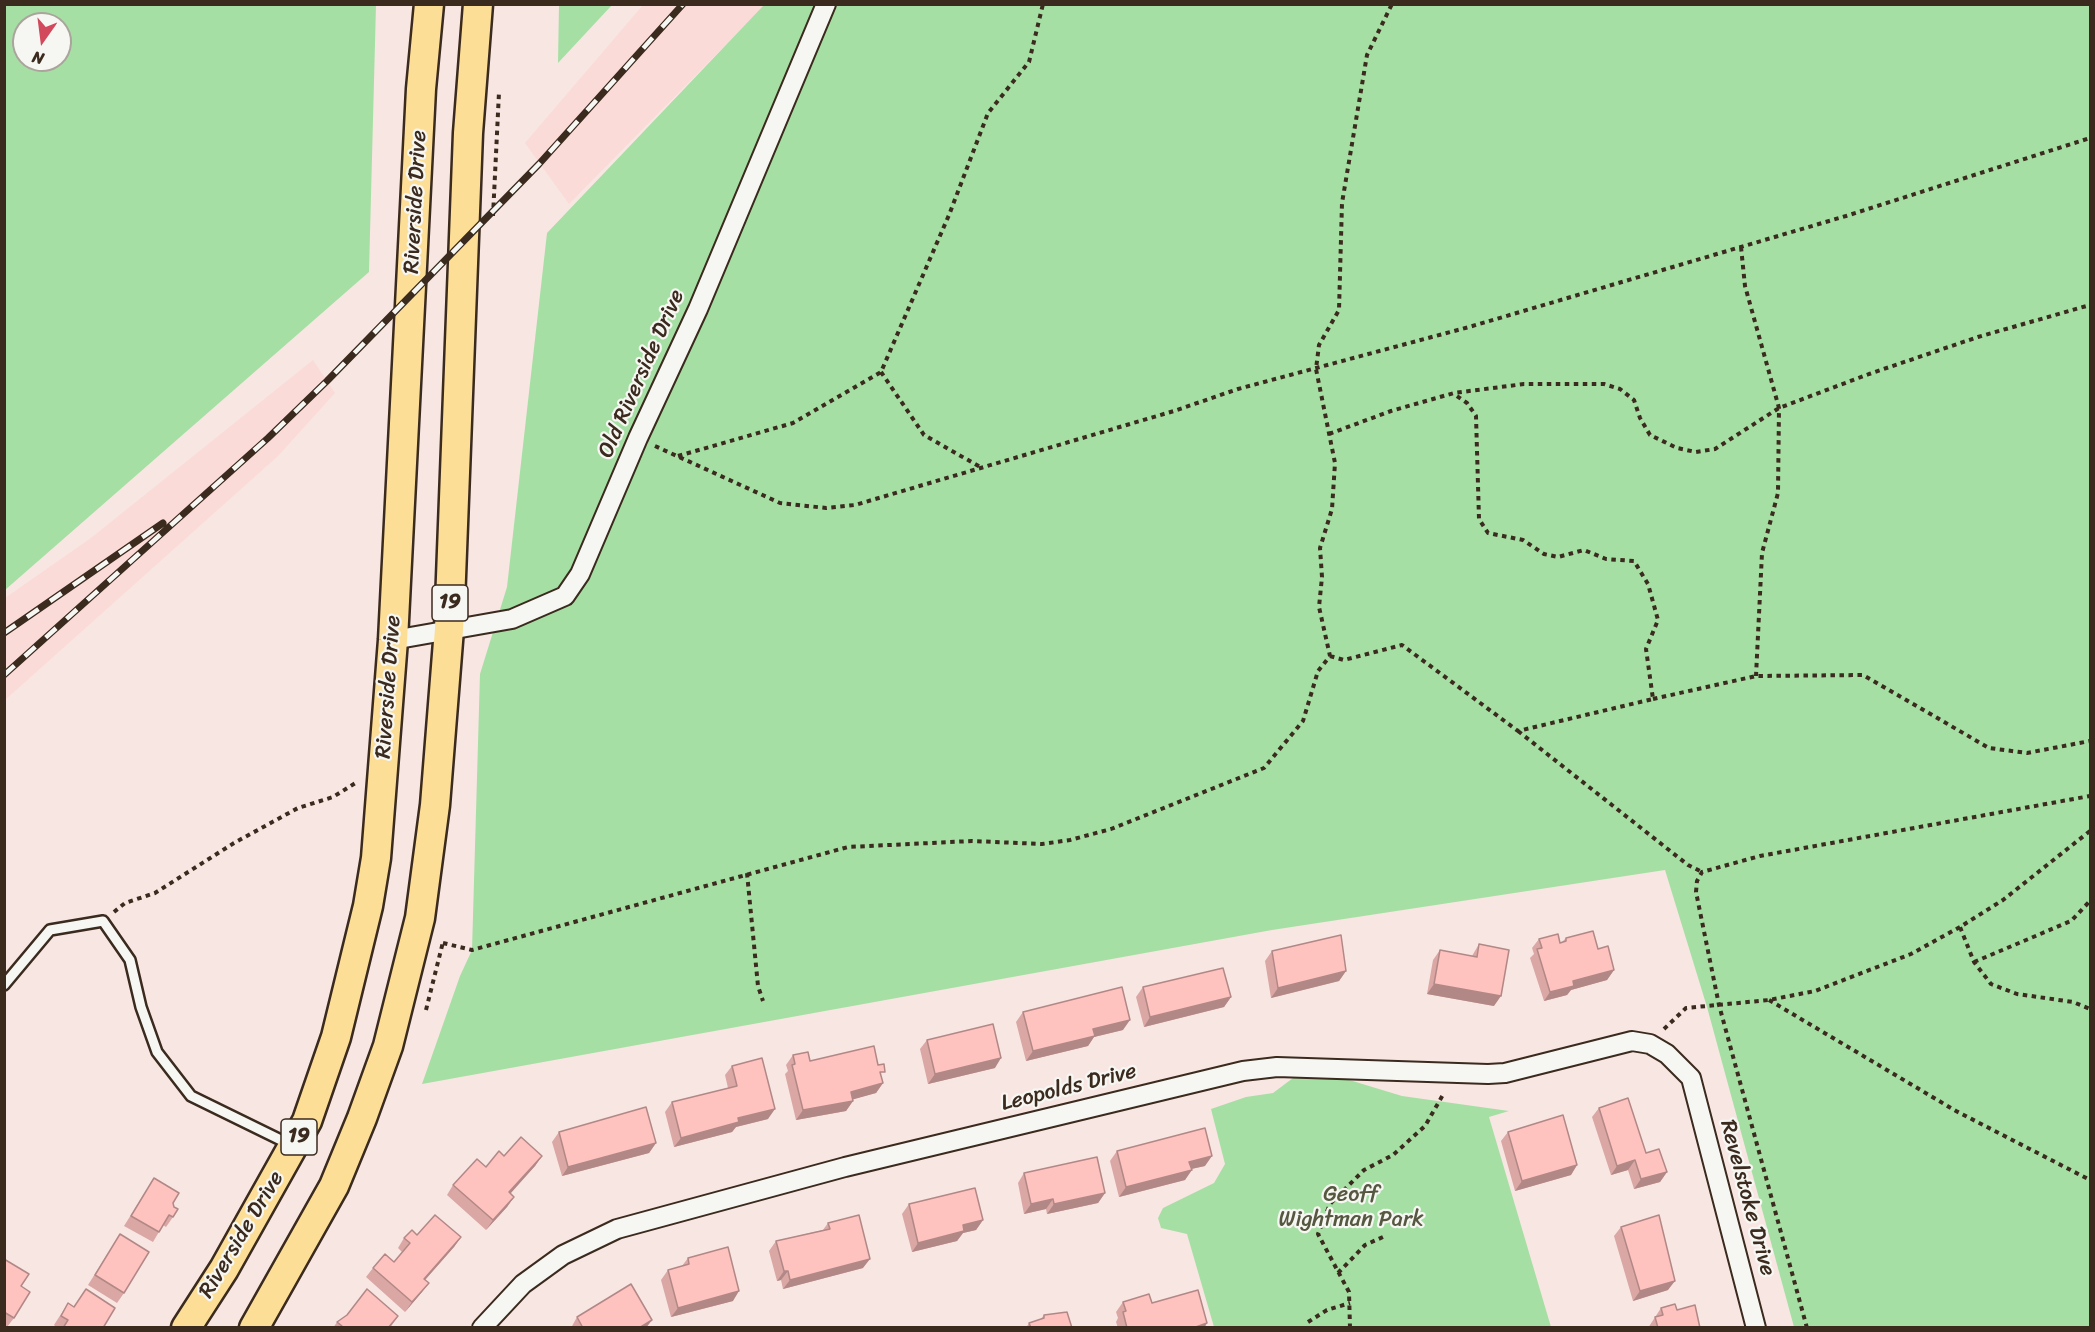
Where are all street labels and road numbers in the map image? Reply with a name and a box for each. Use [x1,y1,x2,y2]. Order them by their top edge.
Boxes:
street label: Riverside Drive [399,130,433,274]
street label: Old Riverside Drive [593,286,691,462]
road number: 19 [432,585,468,621]
street label: Riverside Drive [371,615,407,759]
street label: Leopolds Drive [999,1058,1139,1118]
street label: Revelstoke Drive [1713,1117,1781,1279]
road number: 19 [281,1119,317,1155]
street label: Riverside Drive [194,1167,290,1303]

